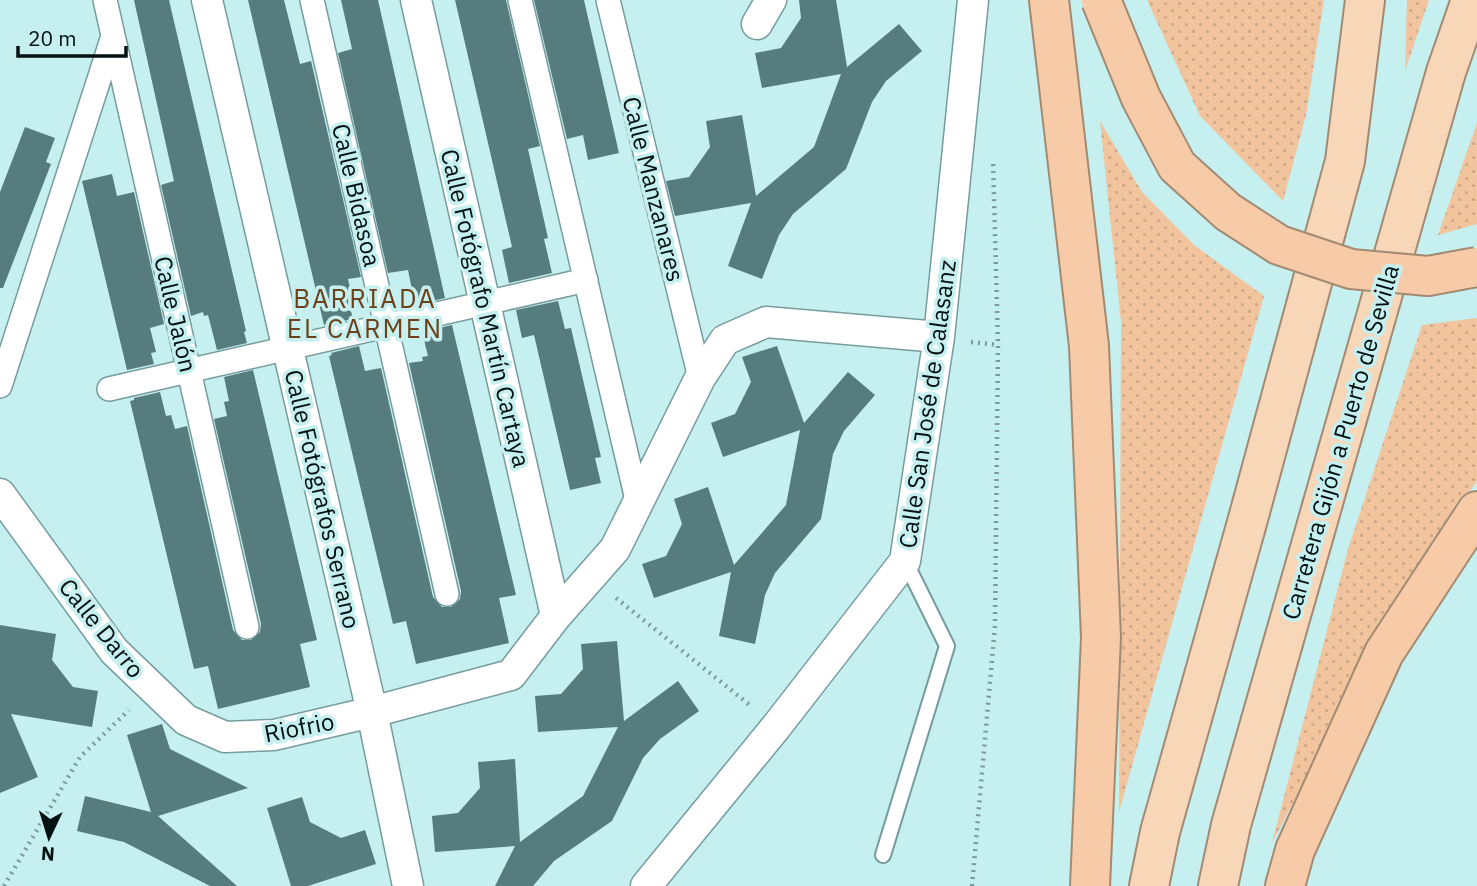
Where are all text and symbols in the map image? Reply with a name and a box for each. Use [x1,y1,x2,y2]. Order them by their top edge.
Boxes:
scale bar [18,14,126,58]
text: 20 m [28,24,77,52]
street label: Calle Manzanares [616,93,692,285]
street label: Calle Bidasoa [325,120,389,270]
street label: Calle Fotógrafo Martín Cartaya [434,146,538,470]
street label: Calle Jalón [147,253,205,375]
street label: Calle San José de Calasanz [891,258,963,550]
street label: Carretera Gijón a Puerto de Sevilla [1274,261,1406,623]
district label: BARRIADA EL CARMEN [287,281,443,345]
street label: Calle Fotógrafos Serrano [278,366,368,632]
street label: Calle Darro [52,572,152,684]
street label: Riofrio [261,705,337,749]
north arrow [14,802,84,872]
text: N [40,842,56,866]

